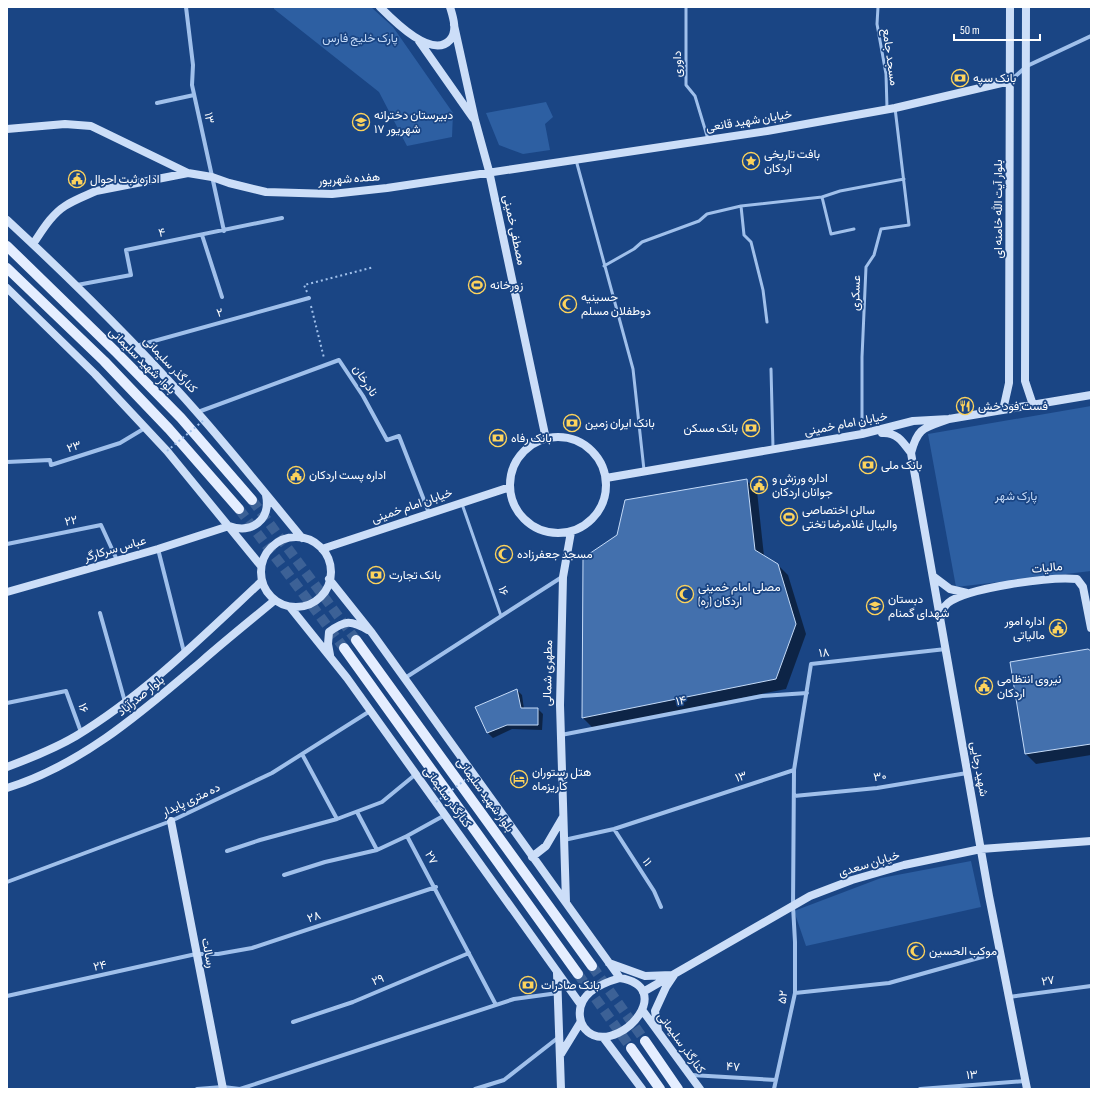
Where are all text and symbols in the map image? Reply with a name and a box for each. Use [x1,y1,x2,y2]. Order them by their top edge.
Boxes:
scale bar [954,16,1040,42]
text: 50 m [960,23,980,38]
street label: مسجد جامع [878,27,901,87]
park label: پارک خلیج فارس [322,31,398,47]
street label: داوری [670,51,685,77]
bank icon: بانک سپه [950,68,970,88]
place label: بانک سپه [973,71,1016,86]
street label: خیابان شهید قانعی [705,107,793,135]
place label: دبیرستان دخترانه ۱۷ شهریور [374,108,454,137]
street label: ۱۳ [200,111,218,125]
school or university icon: دبیرستان دخترانه ۱۷ شهریور [351,112,371,132]
place label: بافت تاریخی اردکان [764,147,820,176]
place icon: بافت تاریخی اردکان [741,151,761,171]
street label: بلوار آیت الله خامنه ای [991,159,1006,259]
public building icon: اداره ثبت احوال [67,169,87,189]
street label: هفده شهریور [317,169,380,189]
place label: اداره ثبت احوال [90,172,160,187]
street label: مصطفی خمینی [499,193,529,267]
street label: ۴ [157,225,167,241]
sports icon: زورخانه [467,275,487,295]
street label: عسکری [848,275,864,311]
place label: زورخانه [490,278,523,293]
place label: حسینیه دوطفلان مسلم [581,290,651,319]
mosque icon: حسینیه دوطفلان مسلم [558,294,578,314]
street label: ۲ [215,305,225,321]
street label: بلوار شهید سلیمانی [105,324,179,398]
street label: کنارگذر سلیمانی [140,334,200,396]
street label: نادرخان [349,362,381,400]
restaurant icon: فست فود خش [955,396,975,416]
place label: فست فود خش [978,399,1048,414]
street label: خیابان امام خمینی [803,409,889,439]
bank icon: بانک ایران زمین [562,413,582,433]
place label: بانک ایران زمین [585,416,655,431]
bank icon: بانک مسکن [741,418,761,438]
place label: بانک مسکن [683,421,738,436]
bank icon: بانک رفاه [488,428,508,448]
place label: بانک رفاه [511,431,552,446]
street label: ۲۳ [65,438,83,456]
bank icon: بانک ملی [858,455,878,475]
place label: بانک ملی [881,458,922,473]
public building icon: اداره پست اردکان [286,465,306,485]
place label: اداره پست اردکان [309,468,386,483]
place label: اداره ورزش و جوانان اردکان [772,471,833,500]
public building icon: اداره ورزش و جوانان اردکان [749,475,769,495]
street label: خیابان امام خمینی [370,485,454,527]
park label: پارک شهر [994,489,1037,504]
place label: سالن اختصاصی والیبال غلامرضا تختی [802,503,897,532]
sports icon: سالن اختصاصی والیبال غلامرضا تختی [779,507,799,527]
street label: ۲۲ [63,512,79,530]
street label: عباس سرکارگر [81,533,148,565]
mosque icon: مسجد جعفرزاده [494,544,514,564]
place label: مسجد جعفرزاده [517,547,593,562]
street label: مالیات [1031,559,1063,577]
bank icon: بانک تجارت [366,565,386,585]
place label: بانک تجارت [389,568,441,583]
place label: مصلی امام خمینی (ره) اردکان [698,580,781,609]
street label: ۱۶ [494,584,512,598]
mosque icon: مصلی امام خمینی (ره) اردکان [675,584,695,604]
place label: دبستان شهدای گمنام [888,592,950,621]
school or university icon: دبستان شهدای گمنام [865,596,885,616]
place label: اداره امور مالیاتی [1003,614,1045,643]
public building icon: اداره امور مالیاتی [1048,618,1068,638]
street label: مطهری شمالی [540,640,556,706]
street label: ۱۸ [818,645,830,661]
street label: بلوار صدرآباد [114,672,168,720]
place label: نیروی انتظامی اردکان [997,672,1062,701]
public building icon: نیروی انتظامی اردکان [974,676,994,696]
street label: ۱۴ [675,693,688,709]
street label: ۱۶ [74,701,92,715]
street label: شهید رجایی [967,740,991,798]
street label: بلوار شهید سلیمانی [453,755,517,835]
street label: کنارگذر سلیمانی [420,763,474,831]
place label: هتل رستوران کاریزماه [532,765,591,794]
street label: ۱۳ [733,768,749,786]
hotel icon: هتل رستوران کاریزماه [509,769,529,789]
street label: ۳۰ [873,769,887,785]
street label: ده متری پایدار [158,780,223,820]
street label: خیابان سعدی [836,848,902,880]
street label: ۲۷ [421,849,441,867]
street label: ۱۱ [639,855,655,869]
street label: ۲۸ [305,908,323,926]
street label: رسالت [198,937,218,969]
mosque icon: موکب الحسین [906,941,926,961]
place label: موکب الحسین [929,944,997,959]
street label: ۲۴ [92,957,108,975]
street label: ۲۹ [370,971,386,989]
street label: ۲۷ [1040,973,1056,989]
bank icon: بانک صادرات [518,975,538,995]
place label: بانک صادرات [541,978,600,993]
street label: ۵۲ [775,989,791,1005]
street label: کنارگذر سلیمانی [654,1009,708,1077]
street label: ۴۷ [726,1059,740,1075]
street label: ۱۳ [966,1067,978,1083]

